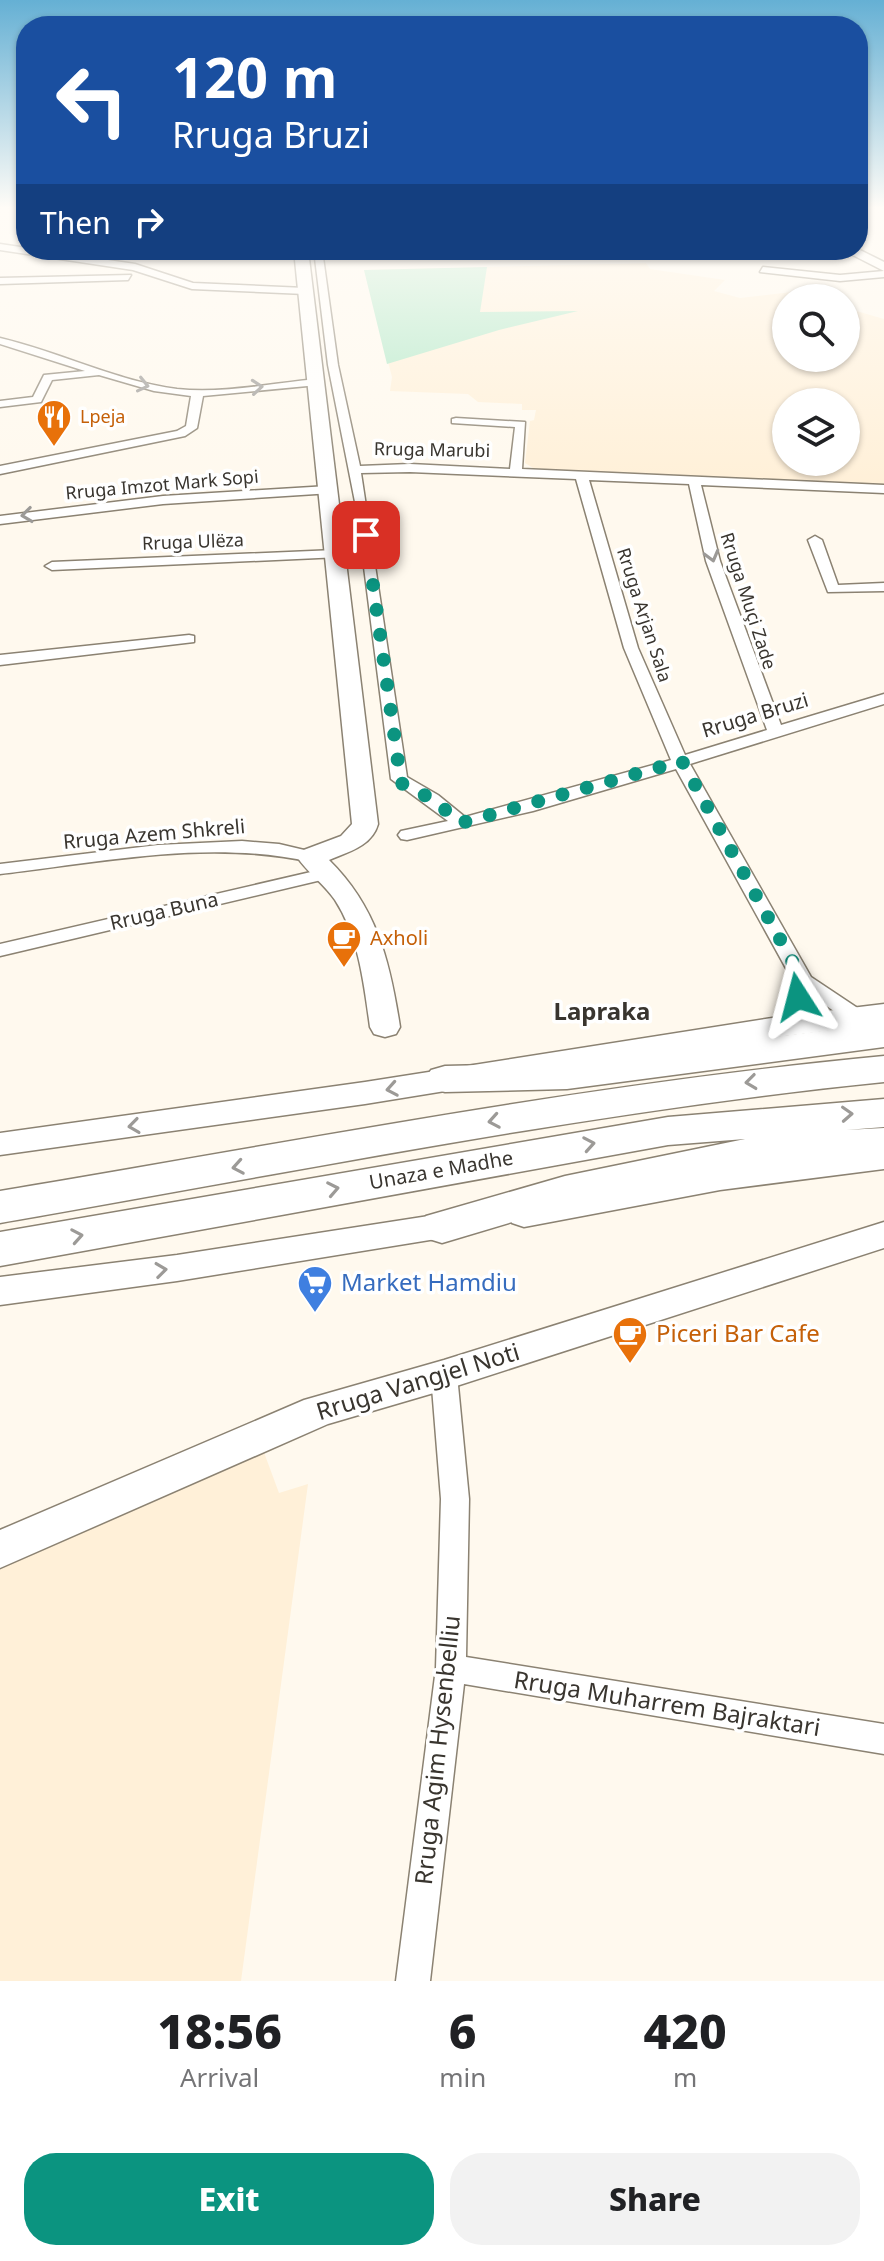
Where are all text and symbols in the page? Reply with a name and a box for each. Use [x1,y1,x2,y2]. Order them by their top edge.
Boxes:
text: 120 m [172,38,337,114]
icon: left [40,48,144,152]
text: Rruga Bruzi [172,110,370,159]
icon: right [127,200,171,244]
text: Then [40,202,111,243]
map controls [772,284,860,476]
button: search [772,284,860,372]
one-way arrow [136,376,150,393]
one-way arrow [251,379,264,396]
button: layers [772,388,860,476]
restaurant icon: Lpeja [35,398,73,448]
place label: Lpeja [80,404,125,428]
street label: Rruga Marubi [374,436,490,462]
street label: Rruga Imzot Mark Sopi [64,464,259,504]
pin [332,501,400,569]
one-way arrow [20,507,33,524]
icon: arrive [344,513,388,557]
street label: Rruga Ulëza [142,527,244,555]
street label: Rruga Muçi Zade [715,529,782,672]
street label: Rruga Arjan Sala [612,544,678,685]
one-way arrow [703,549,720,563]
street label: Rruga Bruzi [698,686,811,744]
street label: Rruga Azem Shkreli [62,812,246,855]
street label: Rruga Buna [107,885,221,936]
cafe icon: Axholi [325,919,363,969]
place label: Axholi [370,924,428,951]
position arrow [756,955,840,1039]
district label: Lapraka [554,994,650,1027]
one-way arrow [744,1073,758,1090]
one-way arrow [385,1079,399,1096]
one-way arrow [841,1106,854,1123]
one-way arrow [487,1112,500,1129]
one-way arrow [128,1117,141,1134]
one-way arrow [582,1136,595,1153]
street label: Unaza e Madhe [367,1144,515,1195]
one-way arrow [231,1158,244,1175]
one-way arrow [326,1182,339,1199]
one-way arrow [70,1229,84,1246]
one-way arrow [154,1262,168,1279]
supermarket icon: Market Hamdiu [296,1264,334,1314]
place label: Market Hamdiu [341,1265,517,1298]
cafe icon: Piceri Bar Cafe [611,1315,649,1365]
place label: Piceri Bar Cafe [656,1316,820,1349]
street label: Rruga Vangjel Noti [312,1334,523,1427]
street label: Rruga Agim Hysenbelliu [406,1614,467,1886]
street label: Rruga Muharrem Bajraktari [512,1662,823,1743]
text: 18:56 [157,1998,282,2063]
text: 6 [449,1998,477,2063]
text: 420 [644,1998,727,2063]
text: Arrival [180,2059,259,2095]
text: min [439,2059,486,2095]
text: m [673,2059,697,2095]
button: Exit [24,2153,434,2245]
button: Share [450,2153,860,2245]

